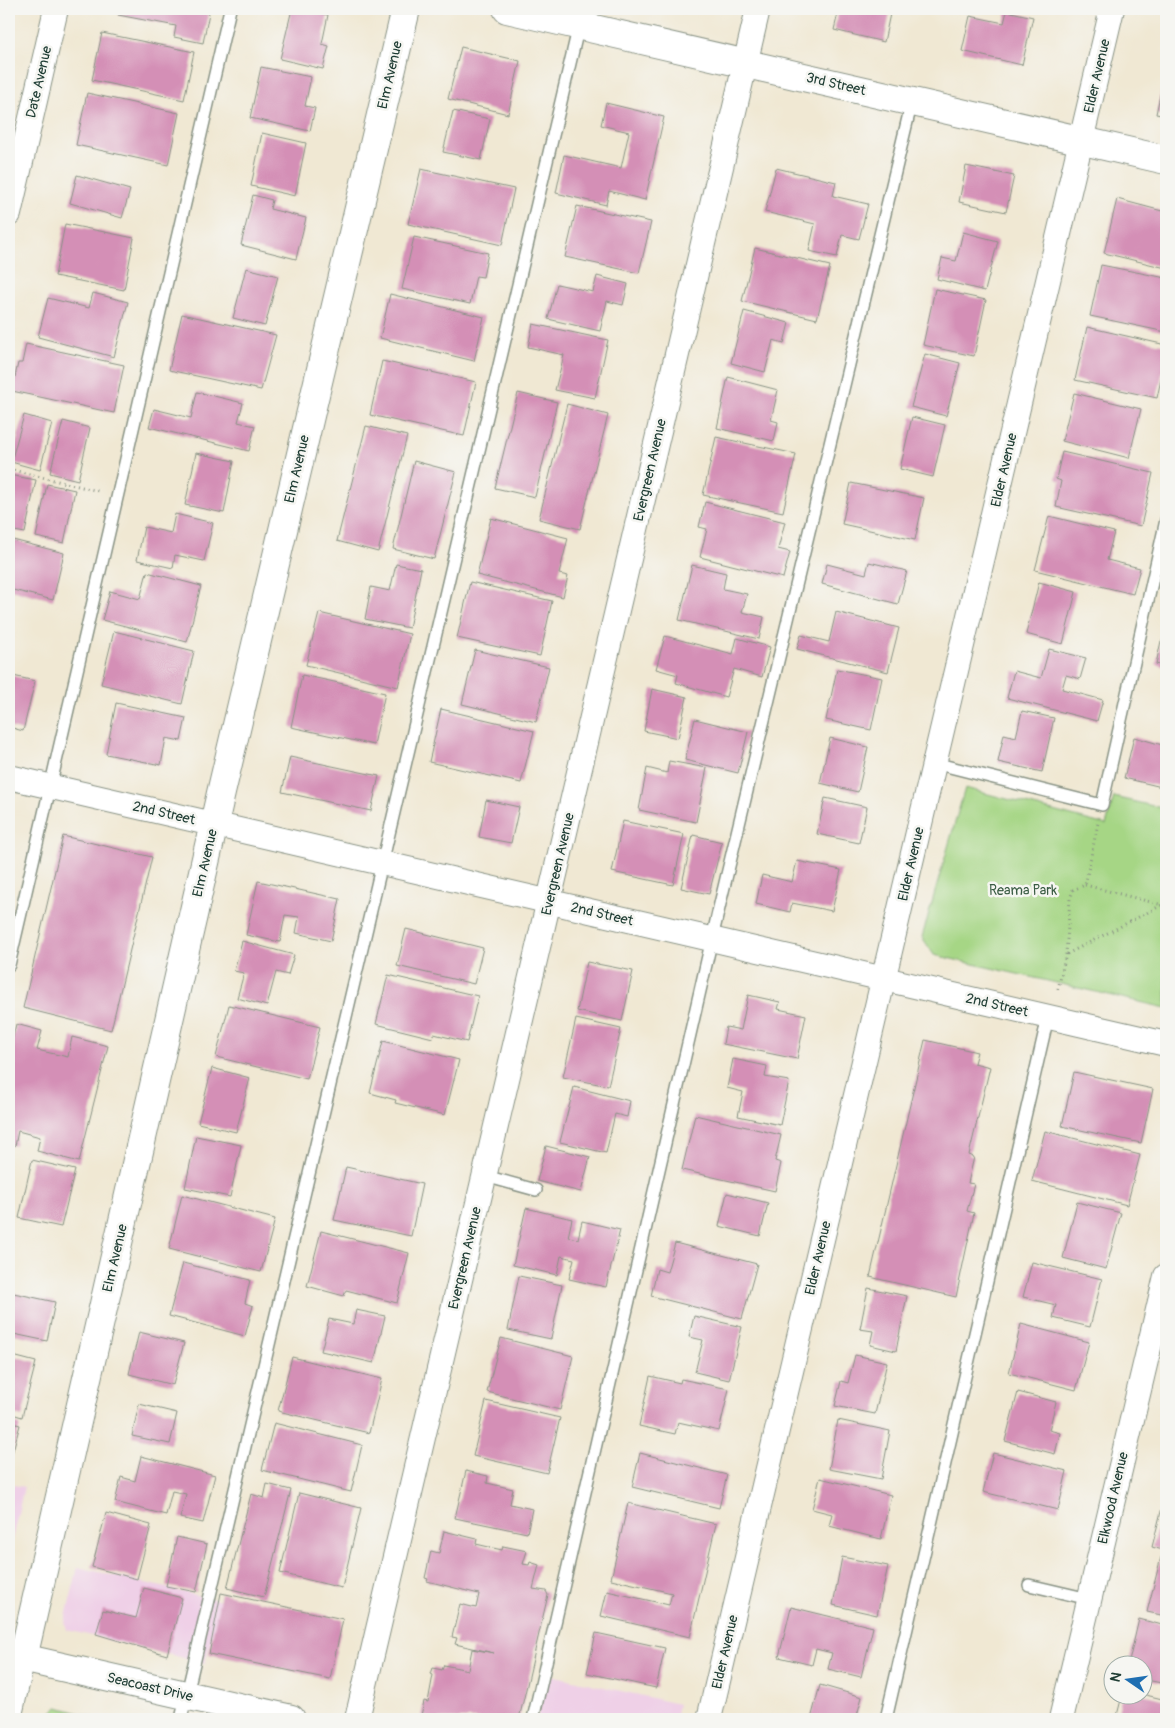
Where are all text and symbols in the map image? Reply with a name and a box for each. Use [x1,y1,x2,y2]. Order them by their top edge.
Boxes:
street label: Elder Avenue [1080,37,1114,115]
street label: Elm Avenue [374,39,406,111]
street label: Date Avenue [22,44,56,120]
street label: 3rd Street [805,69,868,99]
street label: Evergreen Avenue [630,417,670,523]
street label: Elder Avenue [987,431,1021,509]
street label: Elm Avenue [281,433,313,505]
street label: 2nd Street [131,798,197,829]
street label: Evergreen Avenue [538,811,578,917]
street label: Elder Avenue [894,825,928,903]
street label: Elm Avenue [189,827,221,899]
park label: Reama Park [989,882,1057,899]
street label: 2nd Street [569,899,635,930]
street label: 2nd Street [964,990,1030,1021]
street label: Evergreen Avenue [445,1205,485,1311]
street label: Elder Avenue [801,1219,835,1297]
street label: Elm Avenue [99,1222,131,1294]
street label: Elkwood Avenue [1094,1450,1132,1546]
street label: Elder Avenue [708,1613,742,1691]
north arrow [1102,1656,1152,1706]
street label: Seacoast Drive [105,1669,195,1705]
text: N [1106,1671,1125,1684]

